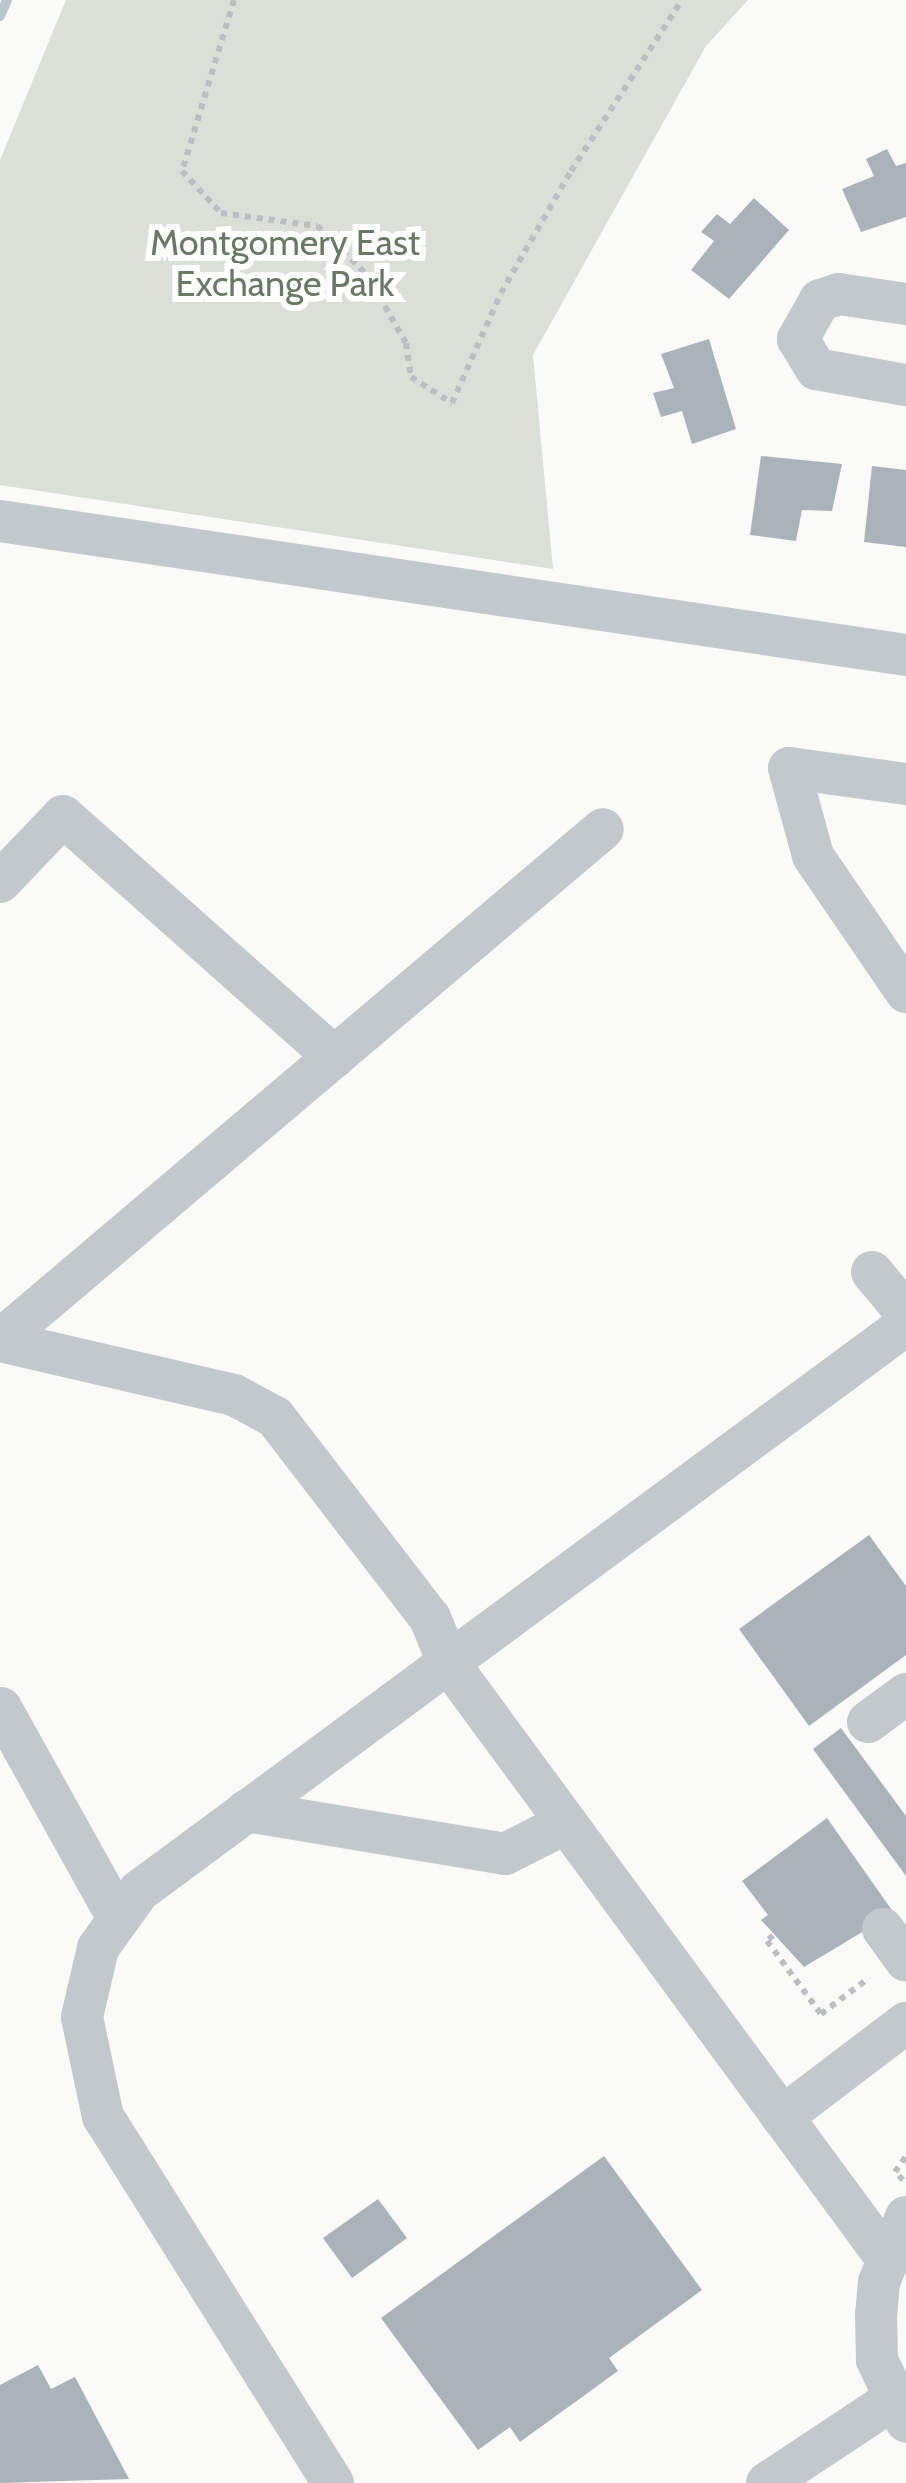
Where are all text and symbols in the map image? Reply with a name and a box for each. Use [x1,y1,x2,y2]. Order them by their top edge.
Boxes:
park label: Montgomery East Exchange Park [150,220,420,305]

